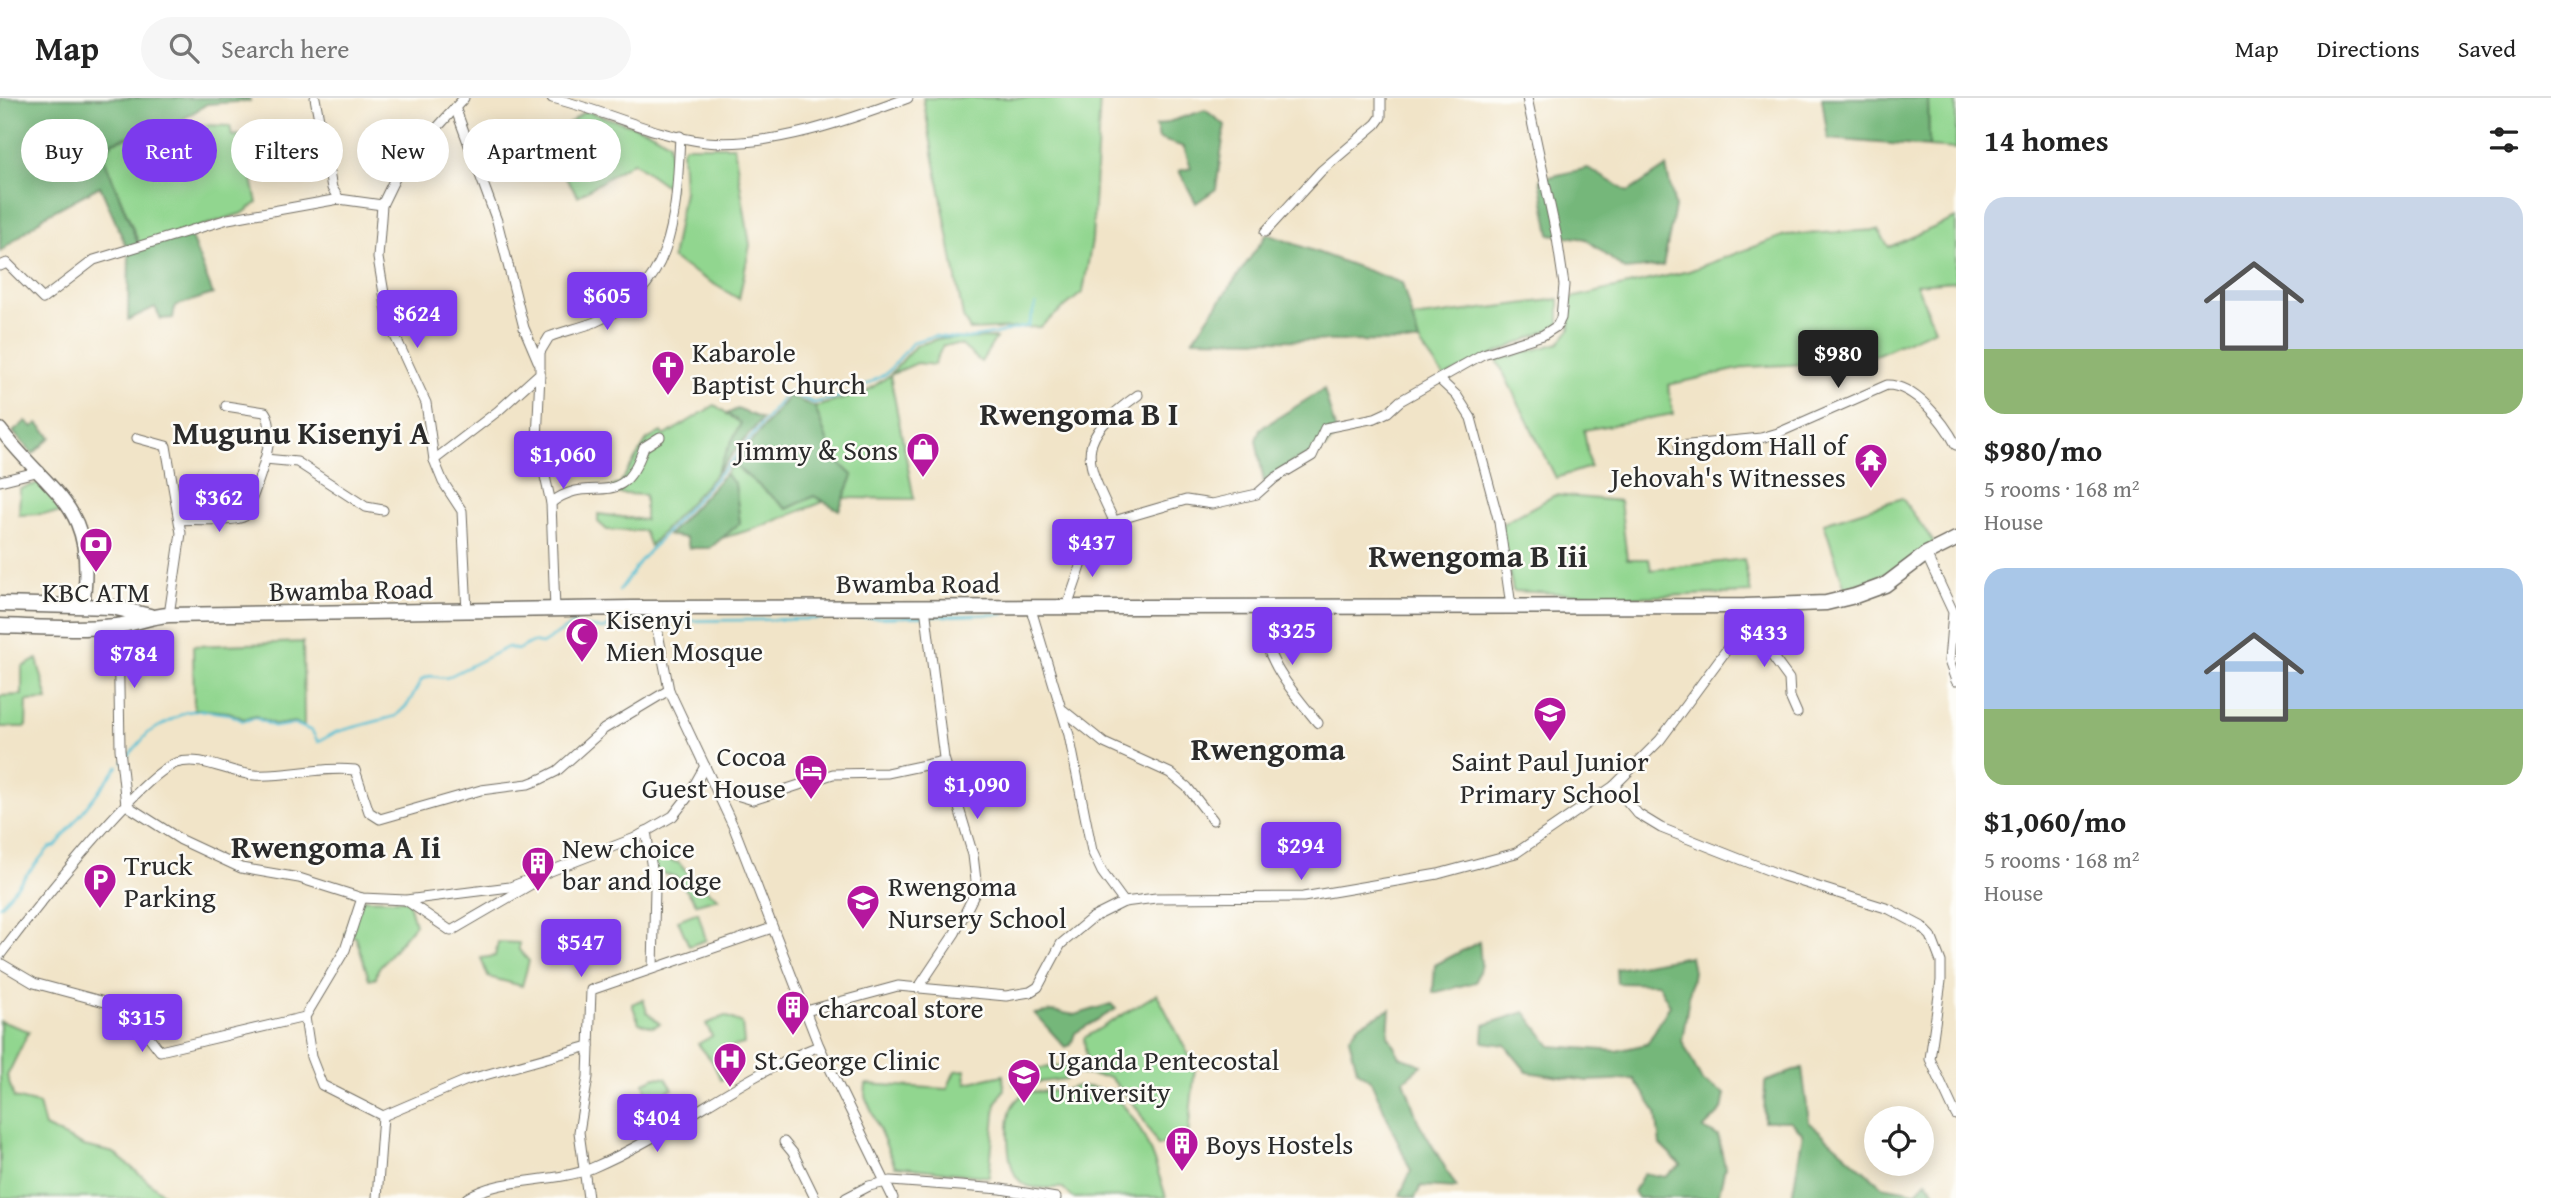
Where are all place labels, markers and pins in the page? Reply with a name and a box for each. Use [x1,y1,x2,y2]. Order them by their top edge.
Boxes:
pin: $605 [566,272,648,332]
pin: $624 [376,290,458,350]
pin: $980 [1797,330,1879,390]
place label: Kabarole Baptist Church [692,331,866,404]
church icon: Kabarole Baptist Church [649,348,687,397]
place label: Kingdom Hall of Jehovah's Witnesses [1608,424,1849,497]
place label: Jimmy & Sons [733,429,898,470]
shop icon: Jimmy & Sons [904,430,942,479]
pin: $1,060 [506,432,620,491]
temple icon: Kingdom Hall of Jehovah's Witnesses [1852,441,1890,490]
pin: $362 [178,474,260,534]
pin: $437 [1051,519,1133,579]
bank icon: KBC ATM [77,525,115,574]
place label: KBC ATM [42,571,150,612]
place label: Kisenyi Mien Mosque [606,598,763,671]
pin: $325 [1251,608,1333,667]
pin: $433 [1723,610,1805,669]
mosque icon: Kisenyi Mien Mosque [563,615,601,664]
pin: $784 [93,630,175,690]
school or university icon: Saint Paul Junior Primary School [1531,694,1569,743]
place label: Cocoa Guest House [642,735,787,808]
place label: Saint Paul Junior Primary School [1451,740,1649,813]
hotel icon: Cocoa Guest House [792,752,830,801]
pin: $1,090 [920,762,1034,821]
pin: $294 [1260,822,1342,882]
place label: New choice bar and lodge [562,827,722,900]
place label: Truck Parking [124,844,216,917]
building icon: New choice bar and lodge [519,844,557,893]
parking icon: Truck Parking [81,861,119,910]
place label: Rwengoma Nursery School [888,865,1067,938]
school or university icon: Rwengoma Nursery School [844,882,882,931]
pin: $547 [540,920,622,979]
place label: charcoal store [818,987,984,1028]
building icon: charcoal store [774,988,812,1037]
pin: $315 [101,995,183,1054]
place label: St.George Clinic [754,1039,940,1080]
place label: Uganda Pentecostal University [1048,1039,1280,1112]
hospital icon: St.George Clinic [711,1040,749,1089]
school or university icon: Uganda Pentecostal University [1005,1056,1043,1105]
pin: $404 [616,1094,698,1154]
place label: Boys Hostels [1206,1123,1353,1164]
building icon: Boys Hostels [1163,1124,1201,1173]

